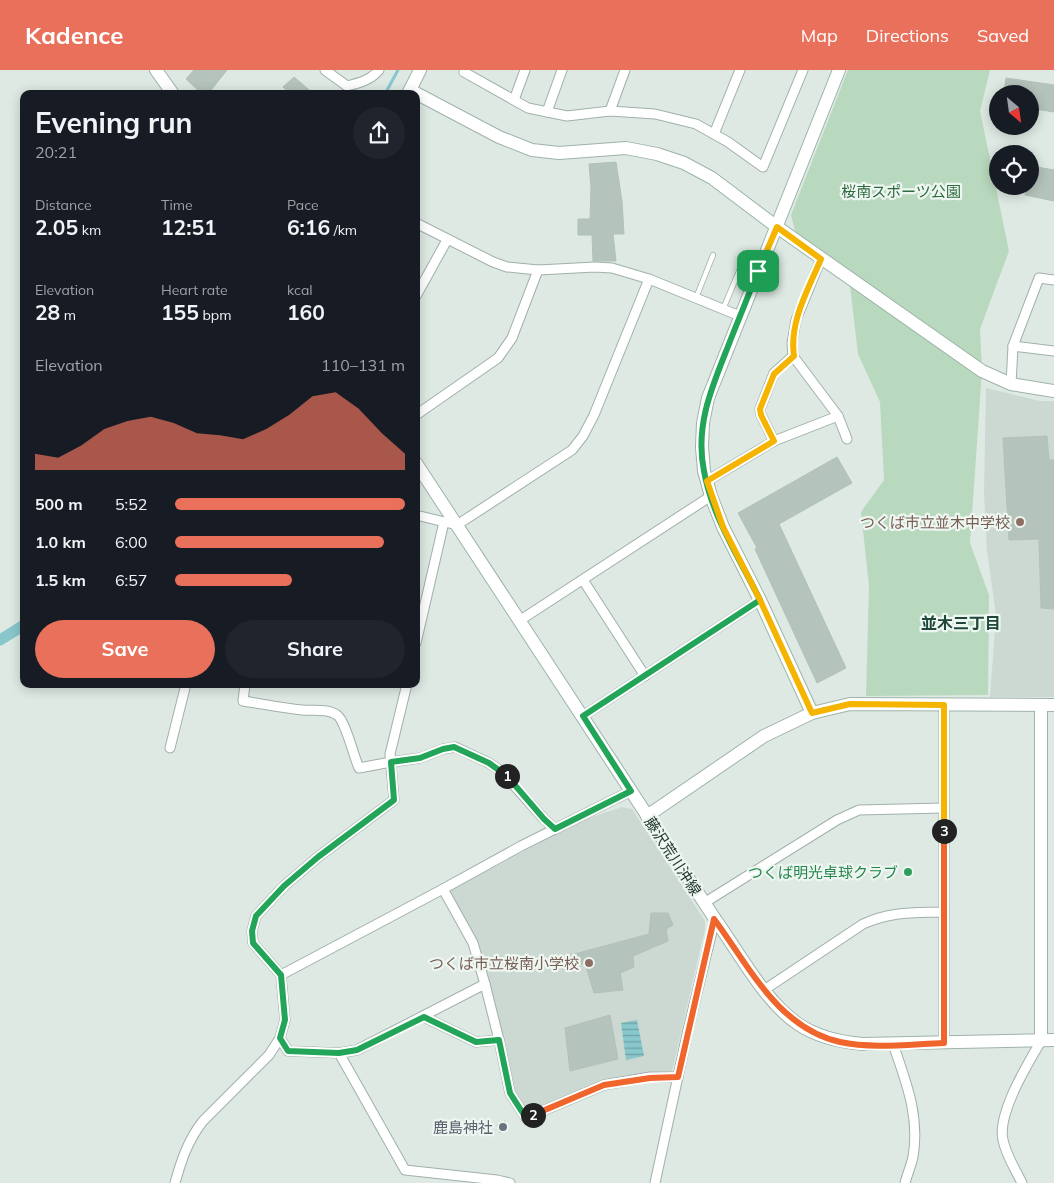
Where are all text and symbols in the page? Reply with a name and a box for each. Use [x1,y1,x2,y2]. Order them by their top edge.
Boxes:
text: Kadence [25,20,123,50]
text: Map [801,24,838,47]
text: Directions [866,24,949,47]
text: Saved [977,24,1029,47]
north arrow [989,85,1039,135]
map controls [989,85,1039,195]
text: Evening run [35,105,192,140]
button: share [353,107,405,159]
text: 20:21 [35,142,77,162]
button: locate [989,145,1039,195]
park label: 桜南スポーツ公園 [841,182,961,201]
text: Distance [35,196,92,214]
text: Time [161,196,193,214]
text: Pace [287,196,319,214]
text: 2.05 [35,214,78,240]
text: 12:51 [161,214,217,240]
text: 6:16 [287,214,330,240]
text: km [78,221,101,239]
text: /km [330,221,357,239]
pin [737,250,779,292]
icon: arrive [744,257,772,285]
text: Elevation [35,281,94,299]
text: Heart rate [161,281,228,299]
text: kcal [287,281,313,299]
text: 28 [35,299,60,325]
text: 155 [161,299,199,325]
text: 160 [287,299,325,325]
text: m [60,306,76,324]
text: bpm [199,306,232,324]
text: Elevation [35,355,103,375]
text: 110–131 m [321,355,405,375]
text: 500 m [35,494,83,514]
text: 5:52 [115,494,147,514]
place label: つくば市立並木中学校 [860,513,1010,532]
marker: つくば市立並木中学校 [1014,516,1026,528]
text: 1.0 km [35,532,86,552]
text: 6:00 [115,532,147,552]
text: 1.5 km [35,570,86,590]
text: 6:57 [115,570,147,590]
district label: 並木三丁目 [921,613,1001,633]
button: Save [35,620,215,678]
button: Share [225,620,405,678]
pin: 1 [494,764,520,788]
text: 1 [503,767,512,785]
street label: 藤沢荒川沖線 [641,813,705,899]
pin: 3 [932,818,956,844]
text: 3 [940,822,949,840]
place label: つくば明光卓球クラブ [748,863,898,882]
marker: つくば明光卓球クラブ [902,866,914,878]
place label: つくば市立桜南小学校 [429,954,579,973]
marker: つくば市立桜南小学校 [583,957,595,969]
pin: 2 [520,1102,546,1128]
text: 2 [529,1106,538,1124]
place label: 鹿島神社 [433,1118,493,1137]
marker: 鹿島神社 [497,1121,509,1133]

